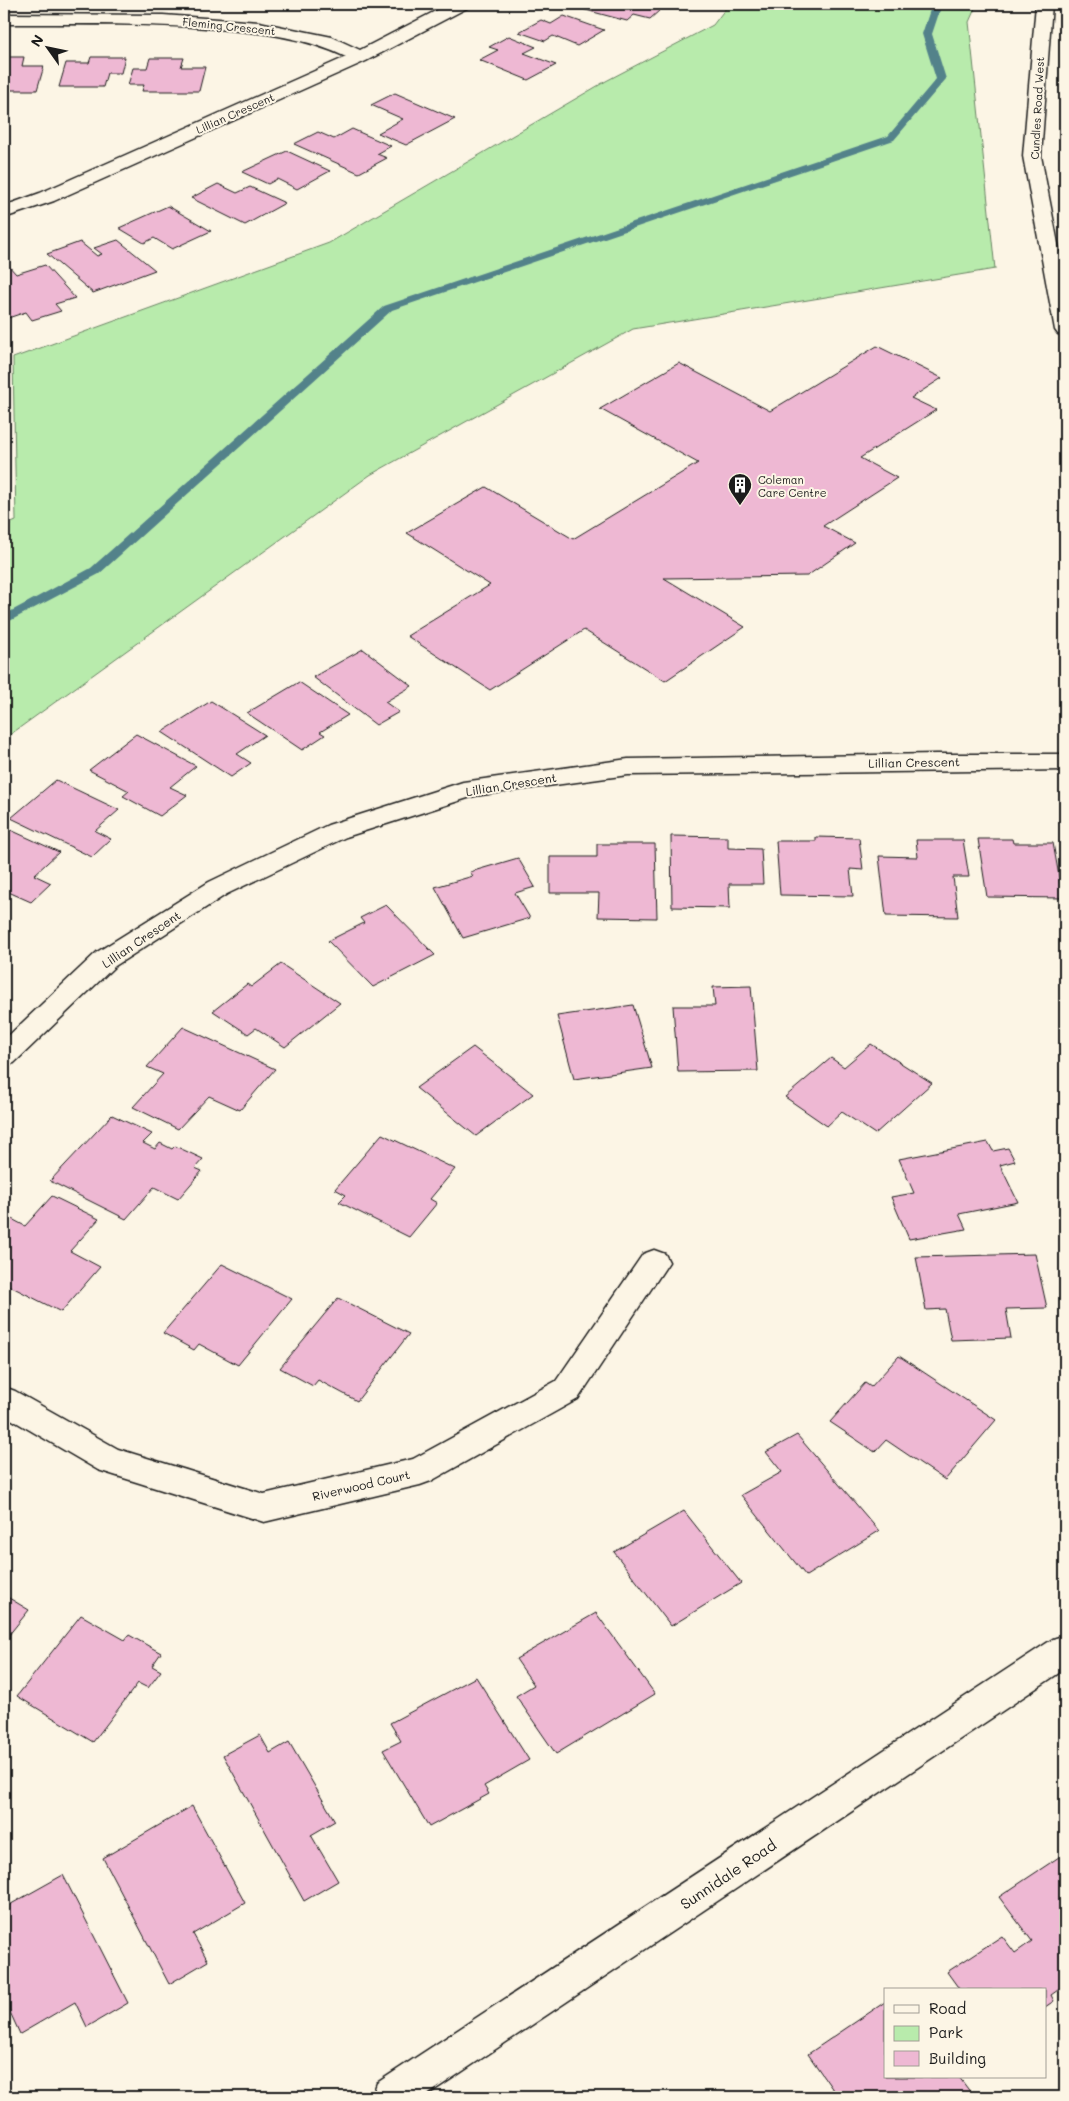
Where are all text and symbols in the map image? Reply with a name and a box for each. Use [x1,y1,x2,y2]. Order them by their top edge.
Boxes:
street label: Fleming Crescent [182,14,276,38]
north arrow [22,22,72,72]
text: N [26,31,48,50]
street label: Cundles Road West [1027,56,1047,160]
street label: Lillian Crescent [193,89,277,137]
building icon: Coleman Care Centre [727,472,753,506]
place label: Coleman Care Centre [758,472,827,500]
street label: Lillian Crescent [868,753,960,771]
street label: Lillian Crescent [464,769,558,799]
street label: Lillian Crescent [98,907,184,971]
street label: Riverwood Court [311,1466,411,1504]
street label: Sunnidale Road [676,1834,780,1914]
legend [884,1988,1046,2078]
text: Road [929,1998,966,2018]
text: Park [929,2022,963,2042]
text: Building [929,2048,986,2068]

